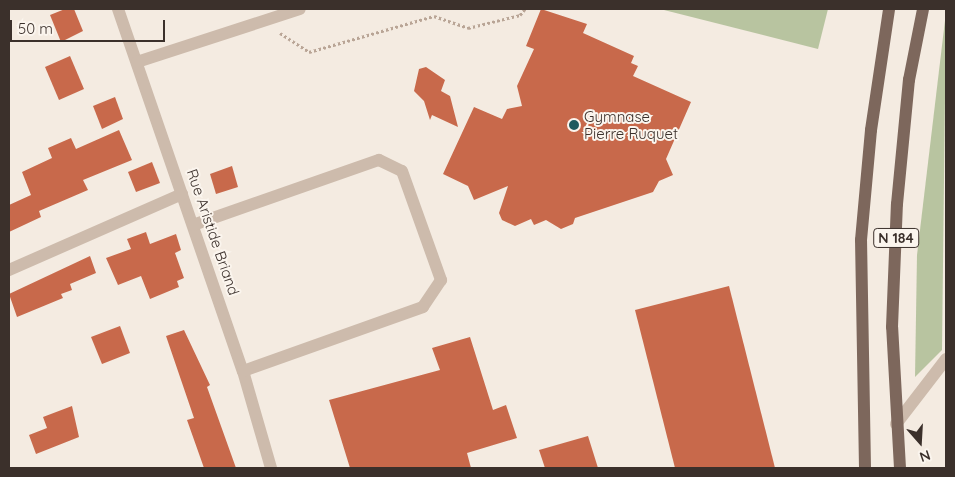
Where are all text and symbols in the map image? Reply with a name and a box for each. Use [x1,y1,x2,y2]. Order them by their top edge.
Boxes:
scale bar [12,10,168,42]
text: 50 m [18,19,53,38]
place label: Gymnase Pierre Ruquet [584,107,678,142]
marker: Gymnase Pierre Ruquet [568,119,580,131]
street label: Rue Aristide Briand [183,167,243,297]
road number: N 184 [872,227,920,250]
north arrow [895,417,945,467]
text: N [917,446,933,466]

